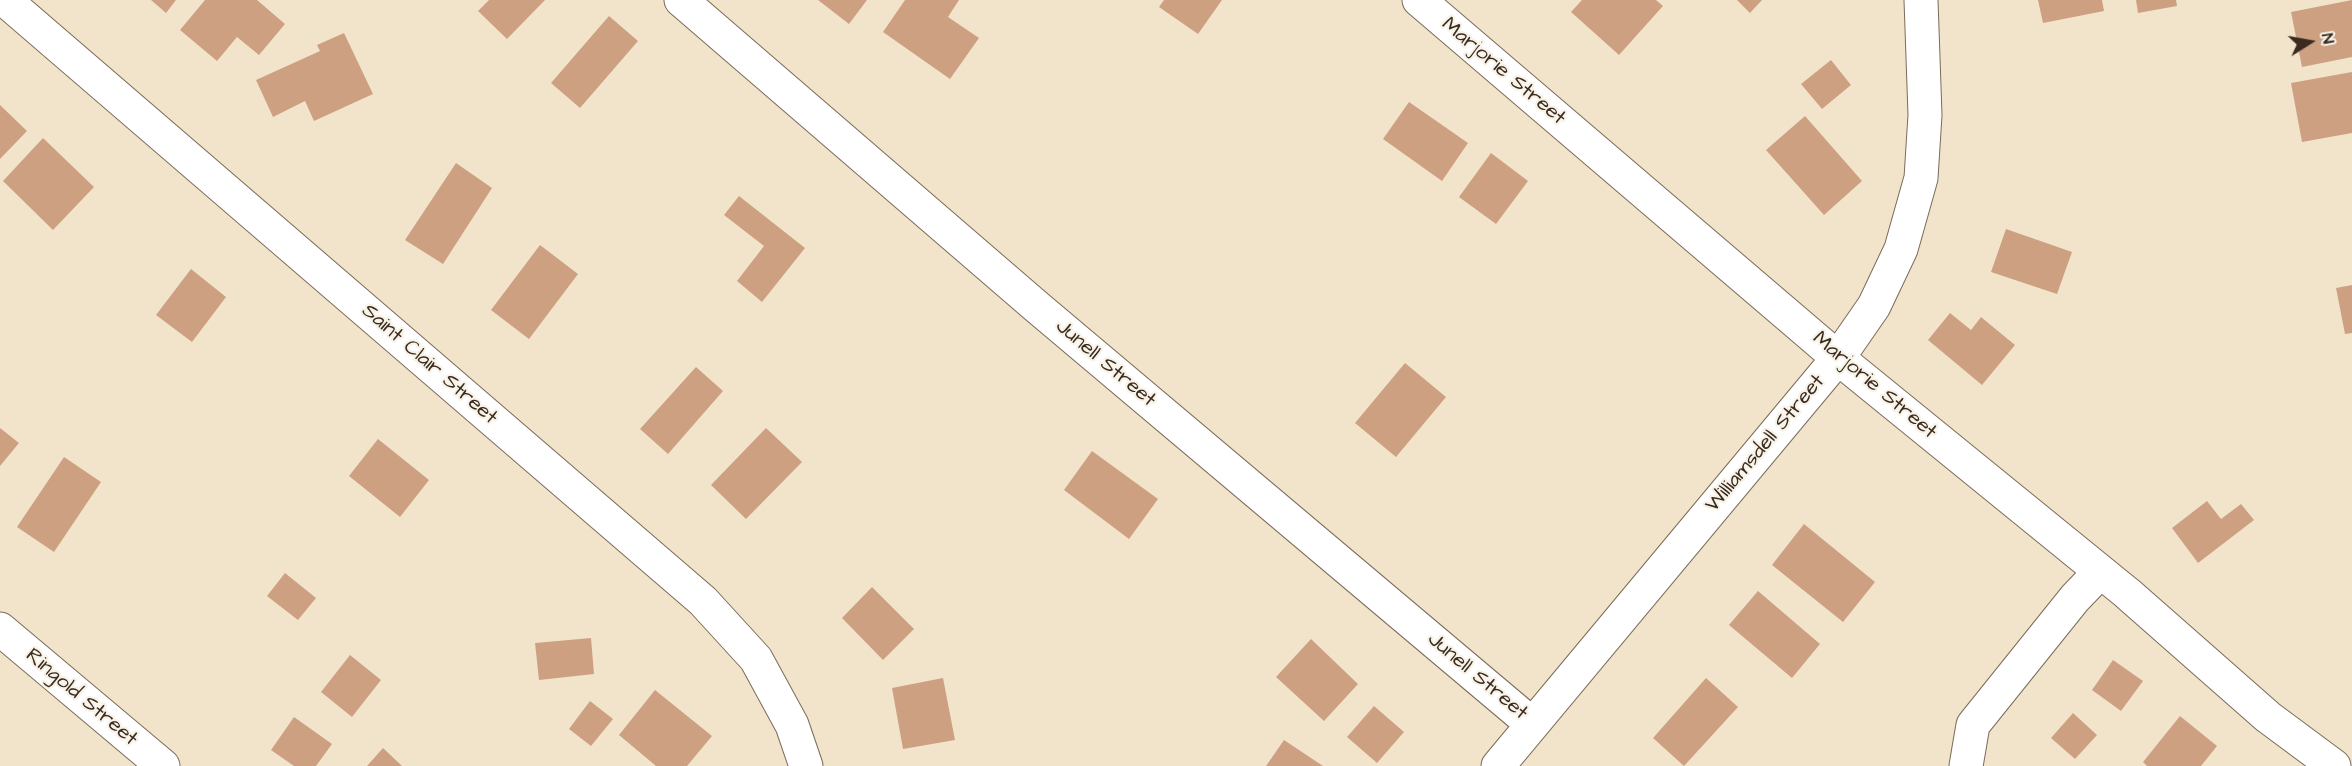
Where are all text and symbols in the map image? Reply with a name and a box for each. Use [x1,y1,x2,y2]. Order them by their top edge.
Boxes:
north arrow [2280,12,2340,72]
street label: Marjorie Street [1436,13,1570,131]
text: N [2316,32,2339,46]
street label: Saint Clair Street [356,299,502,431]
street label: Junell Street [1050,315,1160,413]
street label: Marjorie Street [1807,327,1941,445]
street label: Williamsdell Street [1701,370,1831,518]
street label: Junell Street [1422,628,1532,726]
street label: Ringold Street [20,644,142,752]

